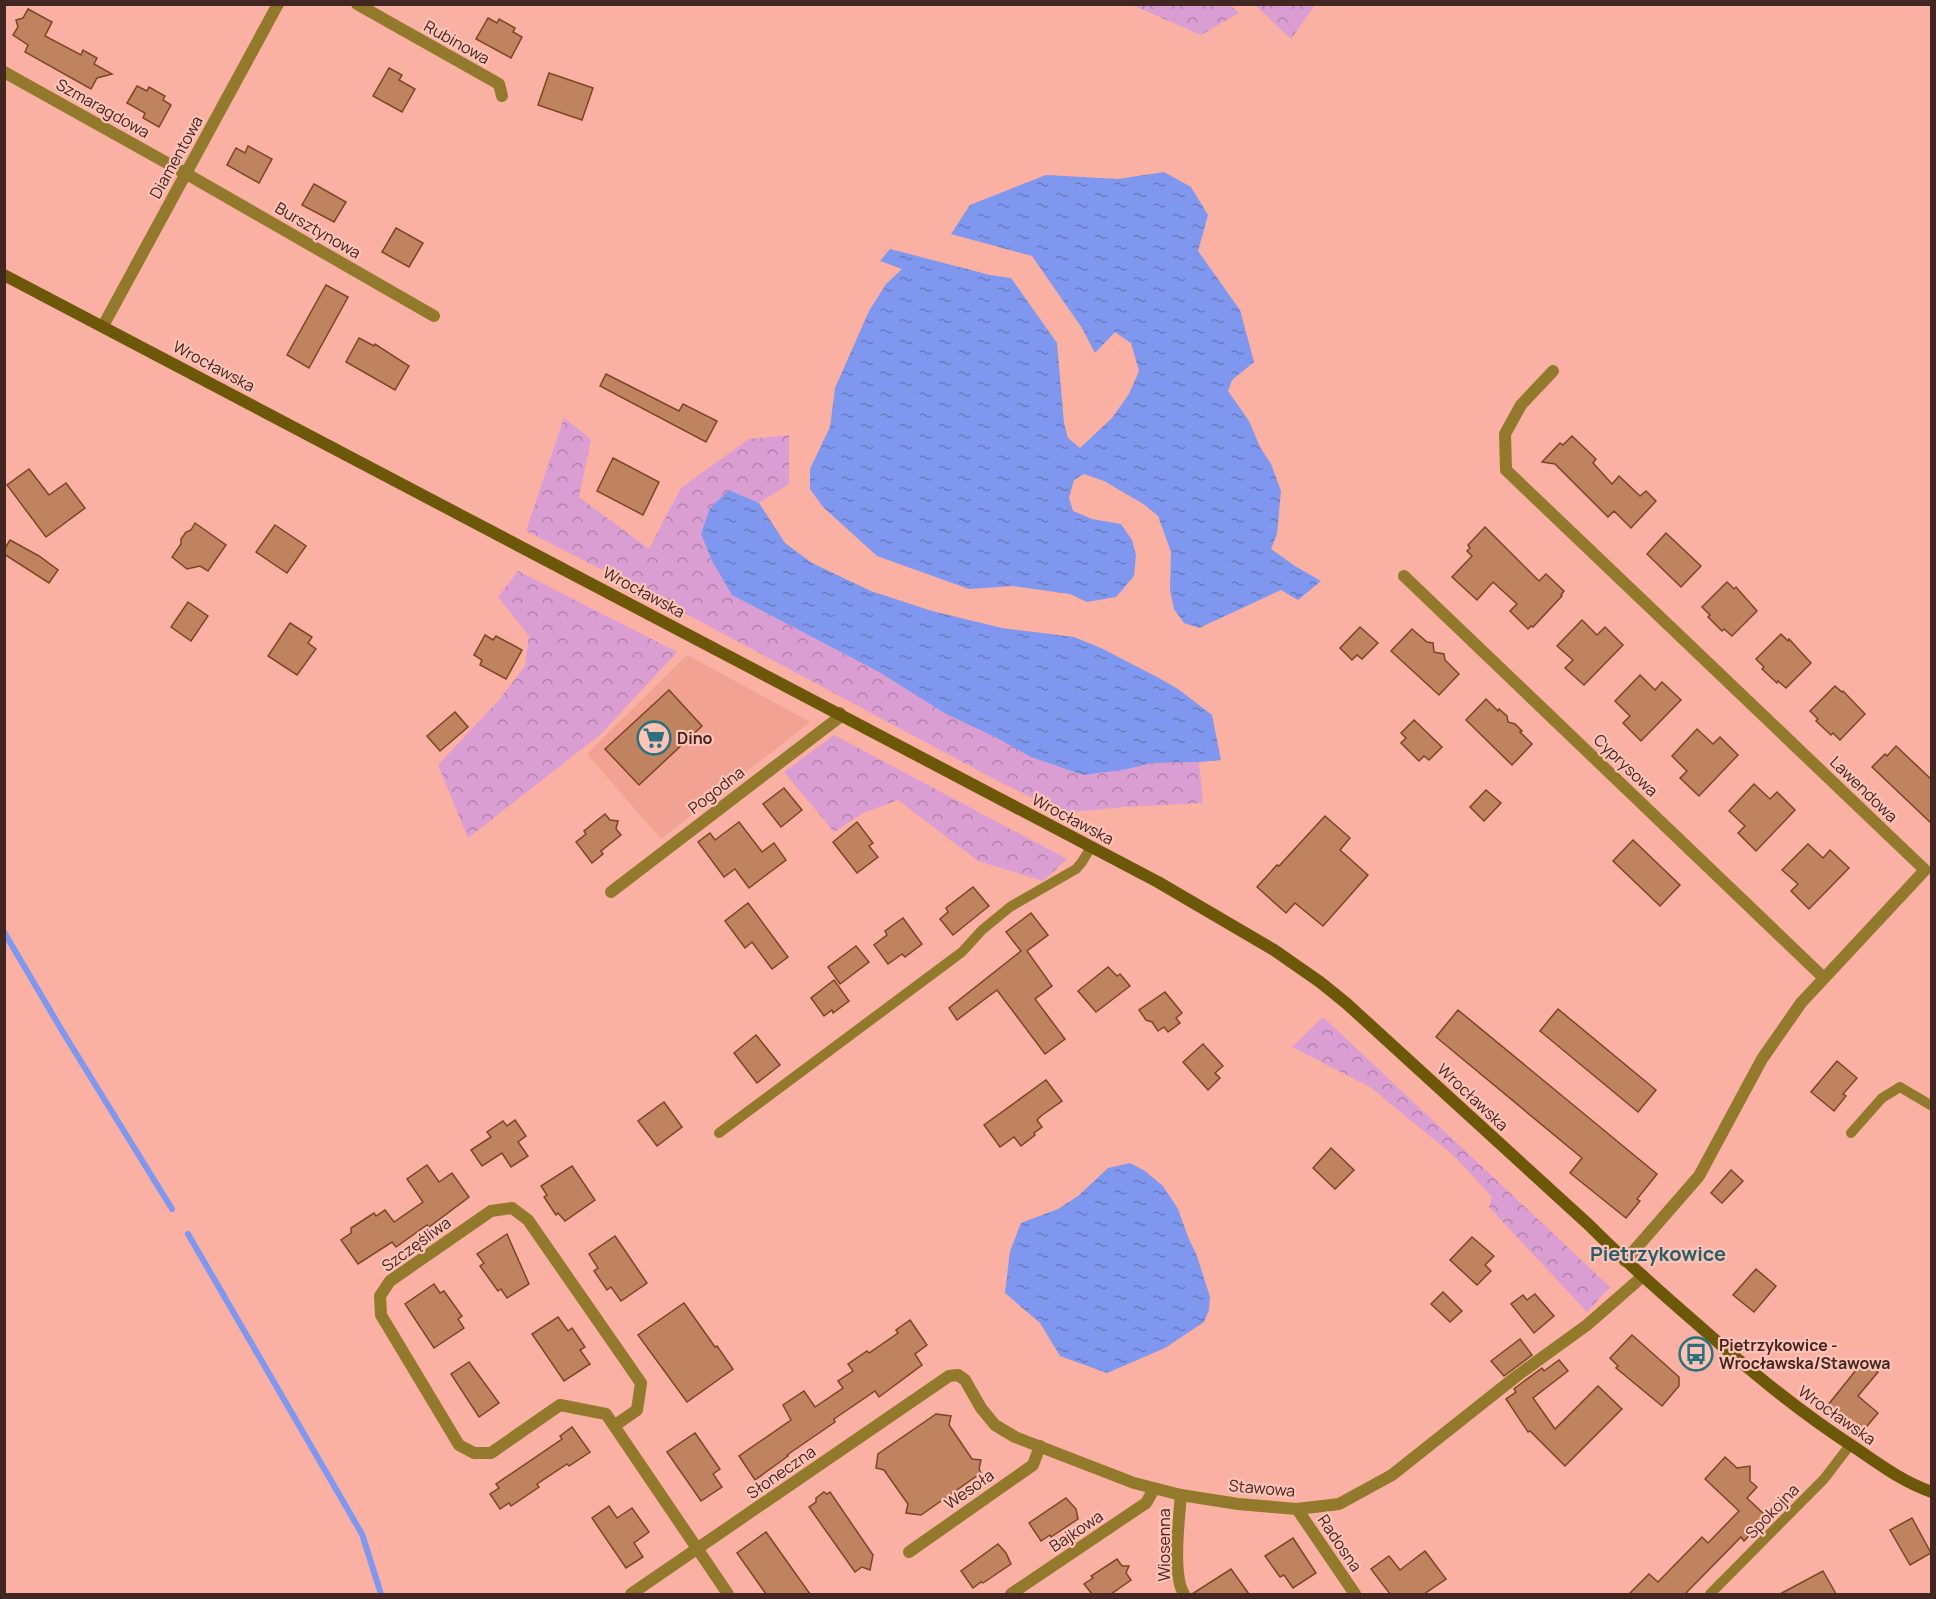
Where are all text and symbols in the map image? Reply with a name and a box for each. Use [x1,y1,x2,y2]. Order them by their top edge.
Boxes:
street label: Rubinowa [420,15,494,69]
street label: Szmaragdowa [52,73,154,143]
street label: Diamentowa [144,112,208,202]
street label: Bursztynowa [271,197,365,263]
street label: Wrocławska [169,335,259,397]
street label: Wrocławska [599,561,689,623]
supermarket icon: Dino [636,720,672,756]
place label: Dino [677,727,713,749]
street label: Cyprysowa [1589,729,1663,801]
street label: Lawendowa [1825,751,1903,827]
street label: Pogodna [683,761,749,819]
street label: Wrocławska [1028,788,1118,850]
street label: Wrocławska [1433,1058,1513,1136]
street label: Szczęśliwa [377,1211,455,1277]
district label: Pietrzykowice [1590,1240,1726,1267]
place label: Pietrzykowice - Wrocławska/Stawowa [1719,1334,1891,1374]
bus stop icon: Pietrzykowice - Wrocławska/Stawowa [1678,1336,1714,1372]
street label: Wrocławska [1794,1380,1880,1450]
street label: Słoneczna [742,1440,820,1504]
street label: Wesoła [940,1464,998,1514]
street label: Stawowa [1228,1474,1296,1502]
street label: Spokojna [1740,1479,1804,1543]
street label: Bajkowa [1045,1505,1107,1557]
street label: Wiosenna [1153,1508,1175,1582]
street label: Radosna [1313,1510,1367,1576]

